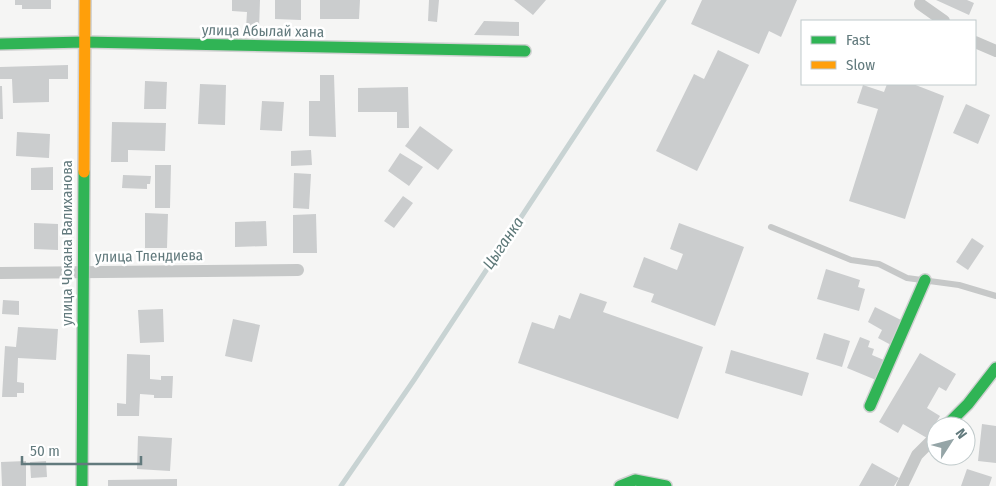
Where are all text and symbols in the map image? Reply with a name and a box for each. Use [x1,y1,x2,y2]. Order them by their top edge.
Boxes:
legend [801,20,976,85]
street label: улица Абылай хана [202,21,324,41]
text: Fast [846,31,870,49]
text: Slow [846,56,875,74]
street label: улица Чокана Валиханова [58,160,76,326]
water label: Цыганка [479,213,527,273]
street label: улица Тлендиева [95,246,203,266]
north arrow [926,416,976,466]
text: N [952,425,970,442]
scale bar [22,434,141,466]
text: 50 m [30,442,60,460]

